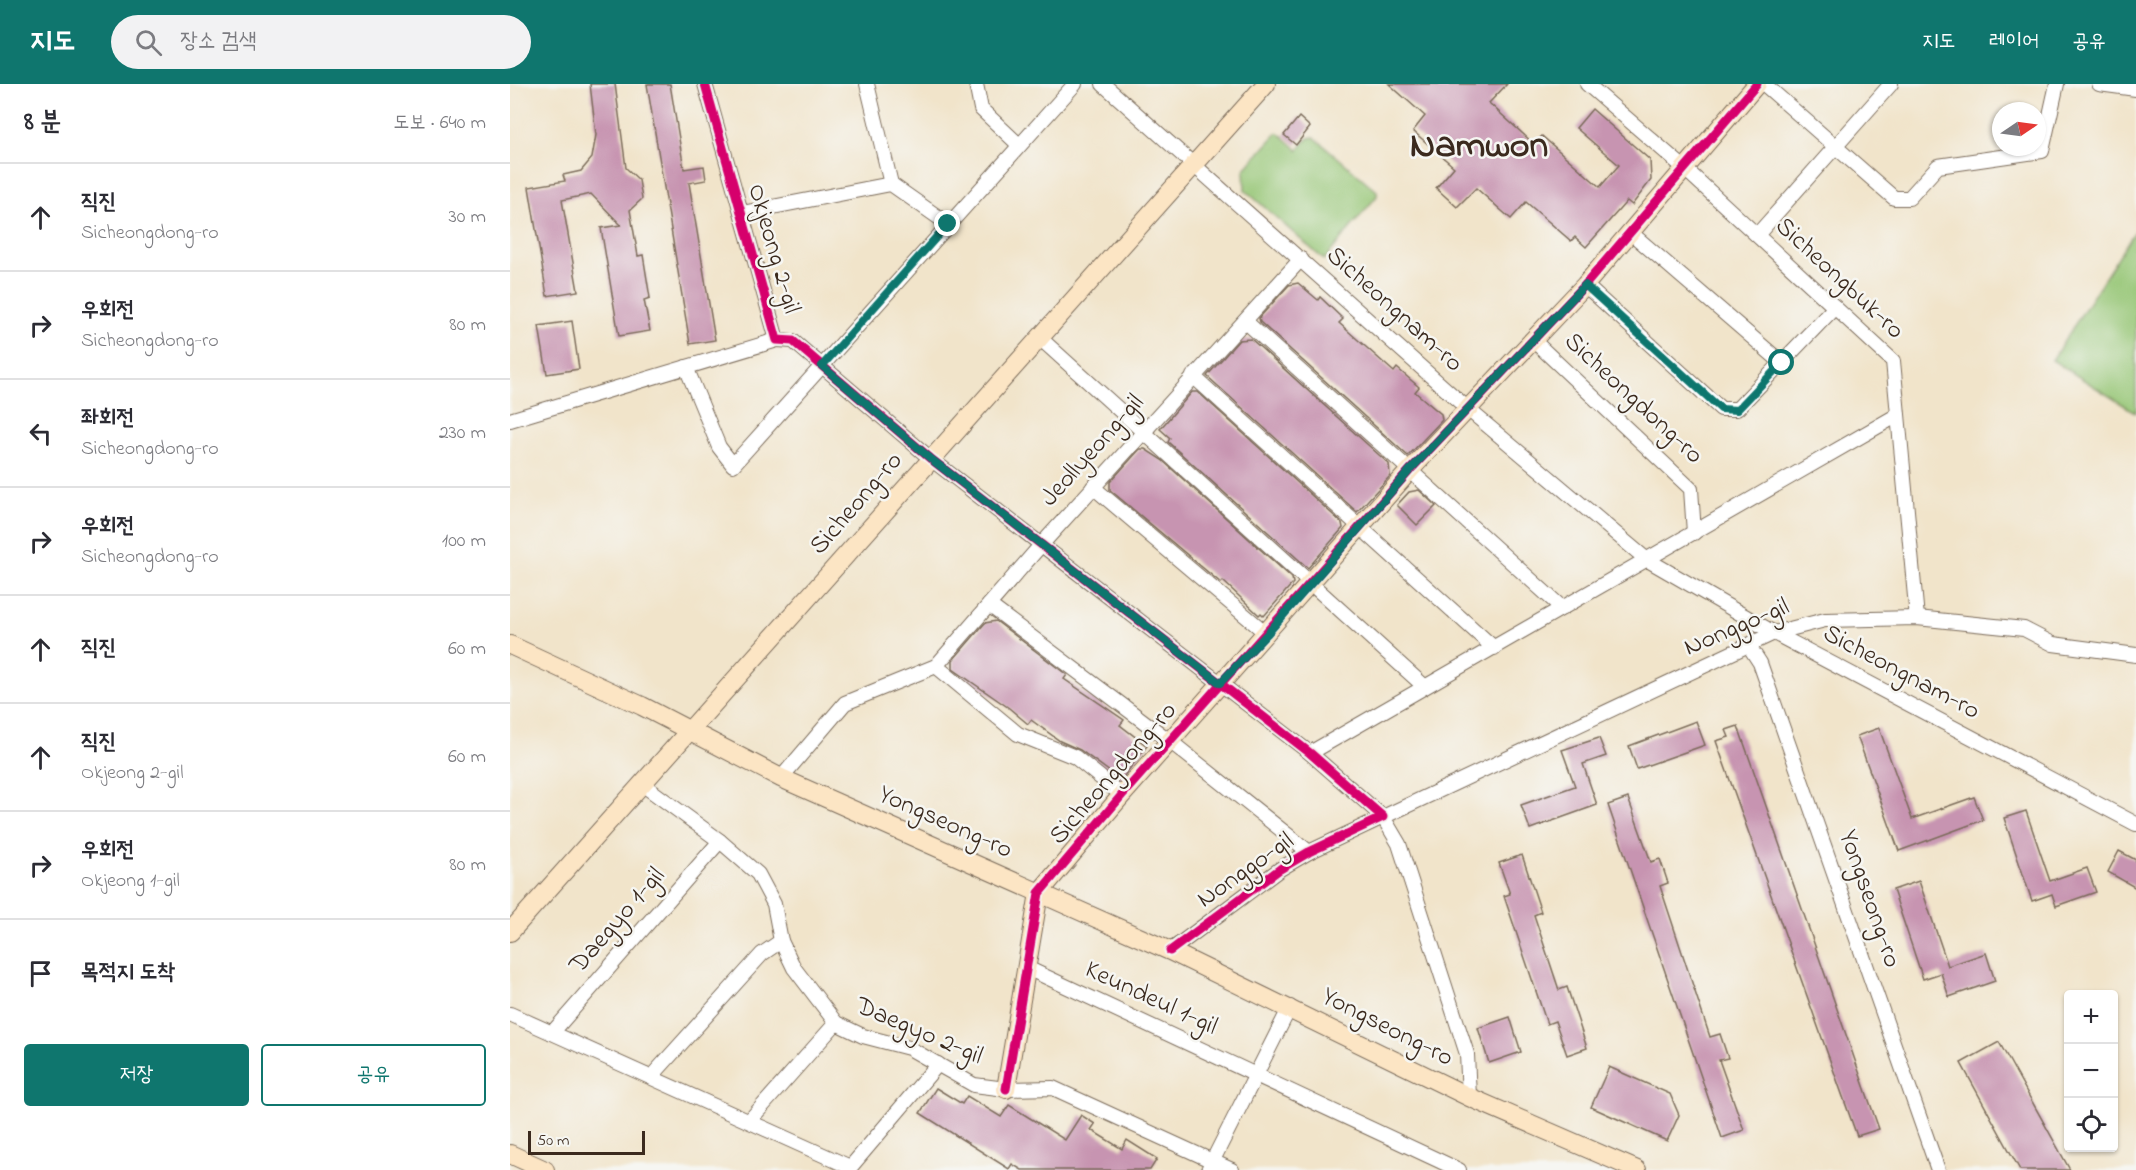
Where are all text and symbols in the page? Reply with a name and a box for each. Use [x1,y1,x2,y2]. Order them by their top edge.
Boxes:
search box [111,15,531,69]
text: 지도 [30,22,75,63]
icon: search [132,26,165,59]
text: 장소 검색 [180,26,256,58]
text: 지도 [1922,27,1956,57]
text: 레이어 [1989,27,2039,57]
text: 공유 [2072,27,2106,57]
north arrow [1992,102,2046,156]
text: 8 분 [24,104,61,142]
text: 도보 · 640 m [393,109,486,138]
district label: Namwon [1410,119,1548,175]
street label: Okjeong 2-gil [736,180,810,318]
text: 직진 [81,187,116,219]
icon: ahead [24,201,57,234]
text: 30 m [449,203,486,232]
street label: Sicheongbuk-ro [1766,209,1912,349]
route end [934,210,960,236]
text: Sicheongdong-ro [81,219,219,248]
street label: Sicheongnam-ro [1317,238,1471,382]
text: 우회전 [81,295,134,327]
icon: right [24,309,57,342]
text: 80 m [449,311,486,340]
street label: Sicheongdong-ro [1555,324,1711,474]
text: Sicheongdong-ro [81,327,219,356]
route start [1768,349,1794,375]
street label: Jeollyeong-gil [1032,386,1154,516]
text: 좌회전 [81,403,134,435]
icon: left [24,417,57,450]
text: 230 m [439,419,486,448]
text: Sicheongdong-ro [81,435,219,464]
street label: Sicheong-ro [801,444,913,564]
text: 우회전 [81,511,134,543]
icon: right [24,525,57,558]
text: 100 m [442,527,486,556]
text: Sicheongdong-ro [81,543,219,572]
street label: Nonggo-gil [1678,589,1796,667]
street label: Sicheongnam-ro [1816,616,1986,730]
icon: ahead [24,633,57,666]
text: 직진 [81,633,116,665]
text: 60 m [448,635,486,664]
street label: Sicheongdong-ro [1041,694,1187,854]
text: 직진 [81,727,116,759]
icon: ahead [24,741,57,774]
text: 60 m [448,743,486,772]
text: Okjeong 2-gil [81,759,184,788]
street label: Yongseong-ro [872,776,1018,870]
street label: Nonggo-gil [1190,824,1302,918]
street label: Yongseong-ro [1828,825,1910,973]
text: 우회전 [81,835,134,867]
icon: right [24,849,57,882]
text: 80 m [449,851,486,880]
street label: Daegyo 1-gil [560,859,675,983]
text: Okjeong 1-gil [81,867,180,896]
street label: Keundeul 1-gil [1078,952,1224,1046]
icon: arrive [24,957,57,990]
text: 목적지 도착 [81,957,175,989]
street label: Yongseong-ro [1314,979,1460,1077]
street label: Daegyo 2-gil [848,988,989,1076]
map controls [2064,990,2118,1152]
button: + [2064,990,2118,1044]
button: 저장 [24,1044,249,1106]
button: 공유 [261,1044,486,1106]
button: − [2064,1044,2118,1098]
button: locate [2064,1098,2118,1152]
scale bar [528,1128,645,1156]
text: 50 m [537,1129,569,1153]

